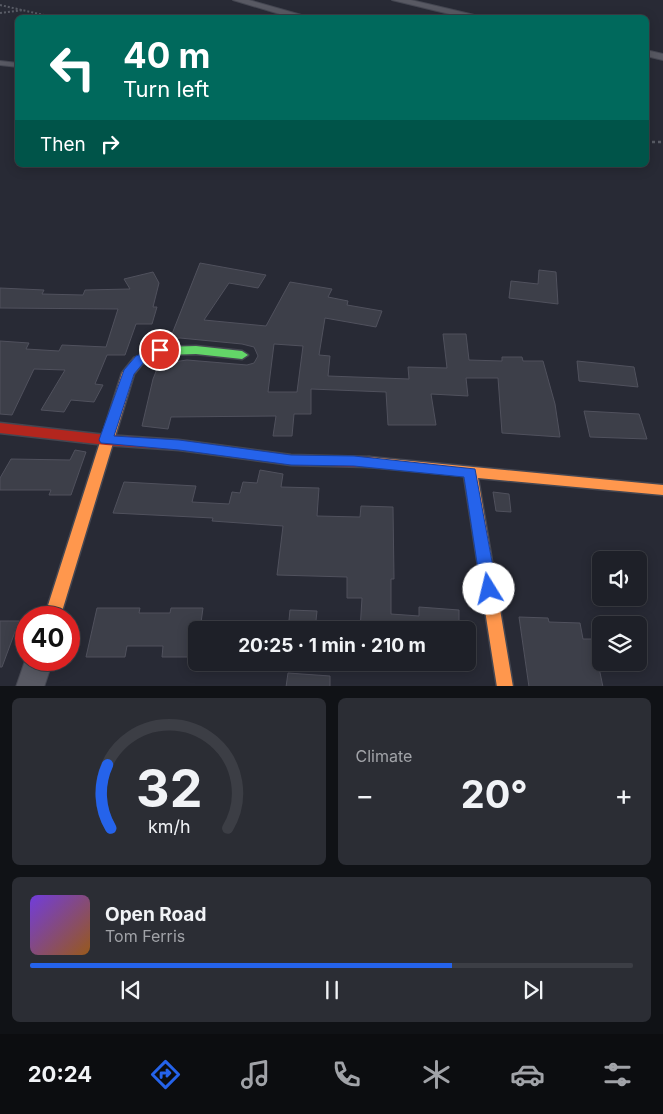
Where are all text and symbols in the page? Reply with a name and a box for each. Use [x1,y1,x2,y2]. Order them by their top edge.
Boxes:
text: 40 m [123,34,211,76]
icon: left [40,35,105,100]
text: Turn left [123,76,209,102]
icon: right [96,130,124,158]
text: Then [40,133,86,156]
pin [139,329,181,371]
icon: arrive [146,336,174,364]
map controls [592,551,647,671]
button: sound [592,551,647,606]
position arrow [462,562,514,614]
speed limit sign: 40 [15,606,80,671]
button: layers [592,616,647,671]
text: 20:25 · 1 min · 210 m [238,634,426,657]
text: Climate [356,746,412,766]
text: 32 [136,757,202,820]
text: 20° [461,771,528,817]
text: − [356,778,374,812]
text: + [614,778,633,812]
text: km/h [148,816,190,837]
text: Open Road [105,903,206,926]
text: Tom Ferris [105,926,185,946]
icon: previous [117,976,145,1004]
icon: pause [318,976,346,1004]
icon: next [519,976,547,1004]
icon: directions [148,1057,183,1092]
icon: music [238,1057,273,1092]
icon: phone [329,1057,364,1092]
icon: climate [419,1057,454,1092]
icon: car [510,1057,545,1092]
icon: filters [600,1057,635,1092]
text: 20:24 [28,1061,92,1087]

